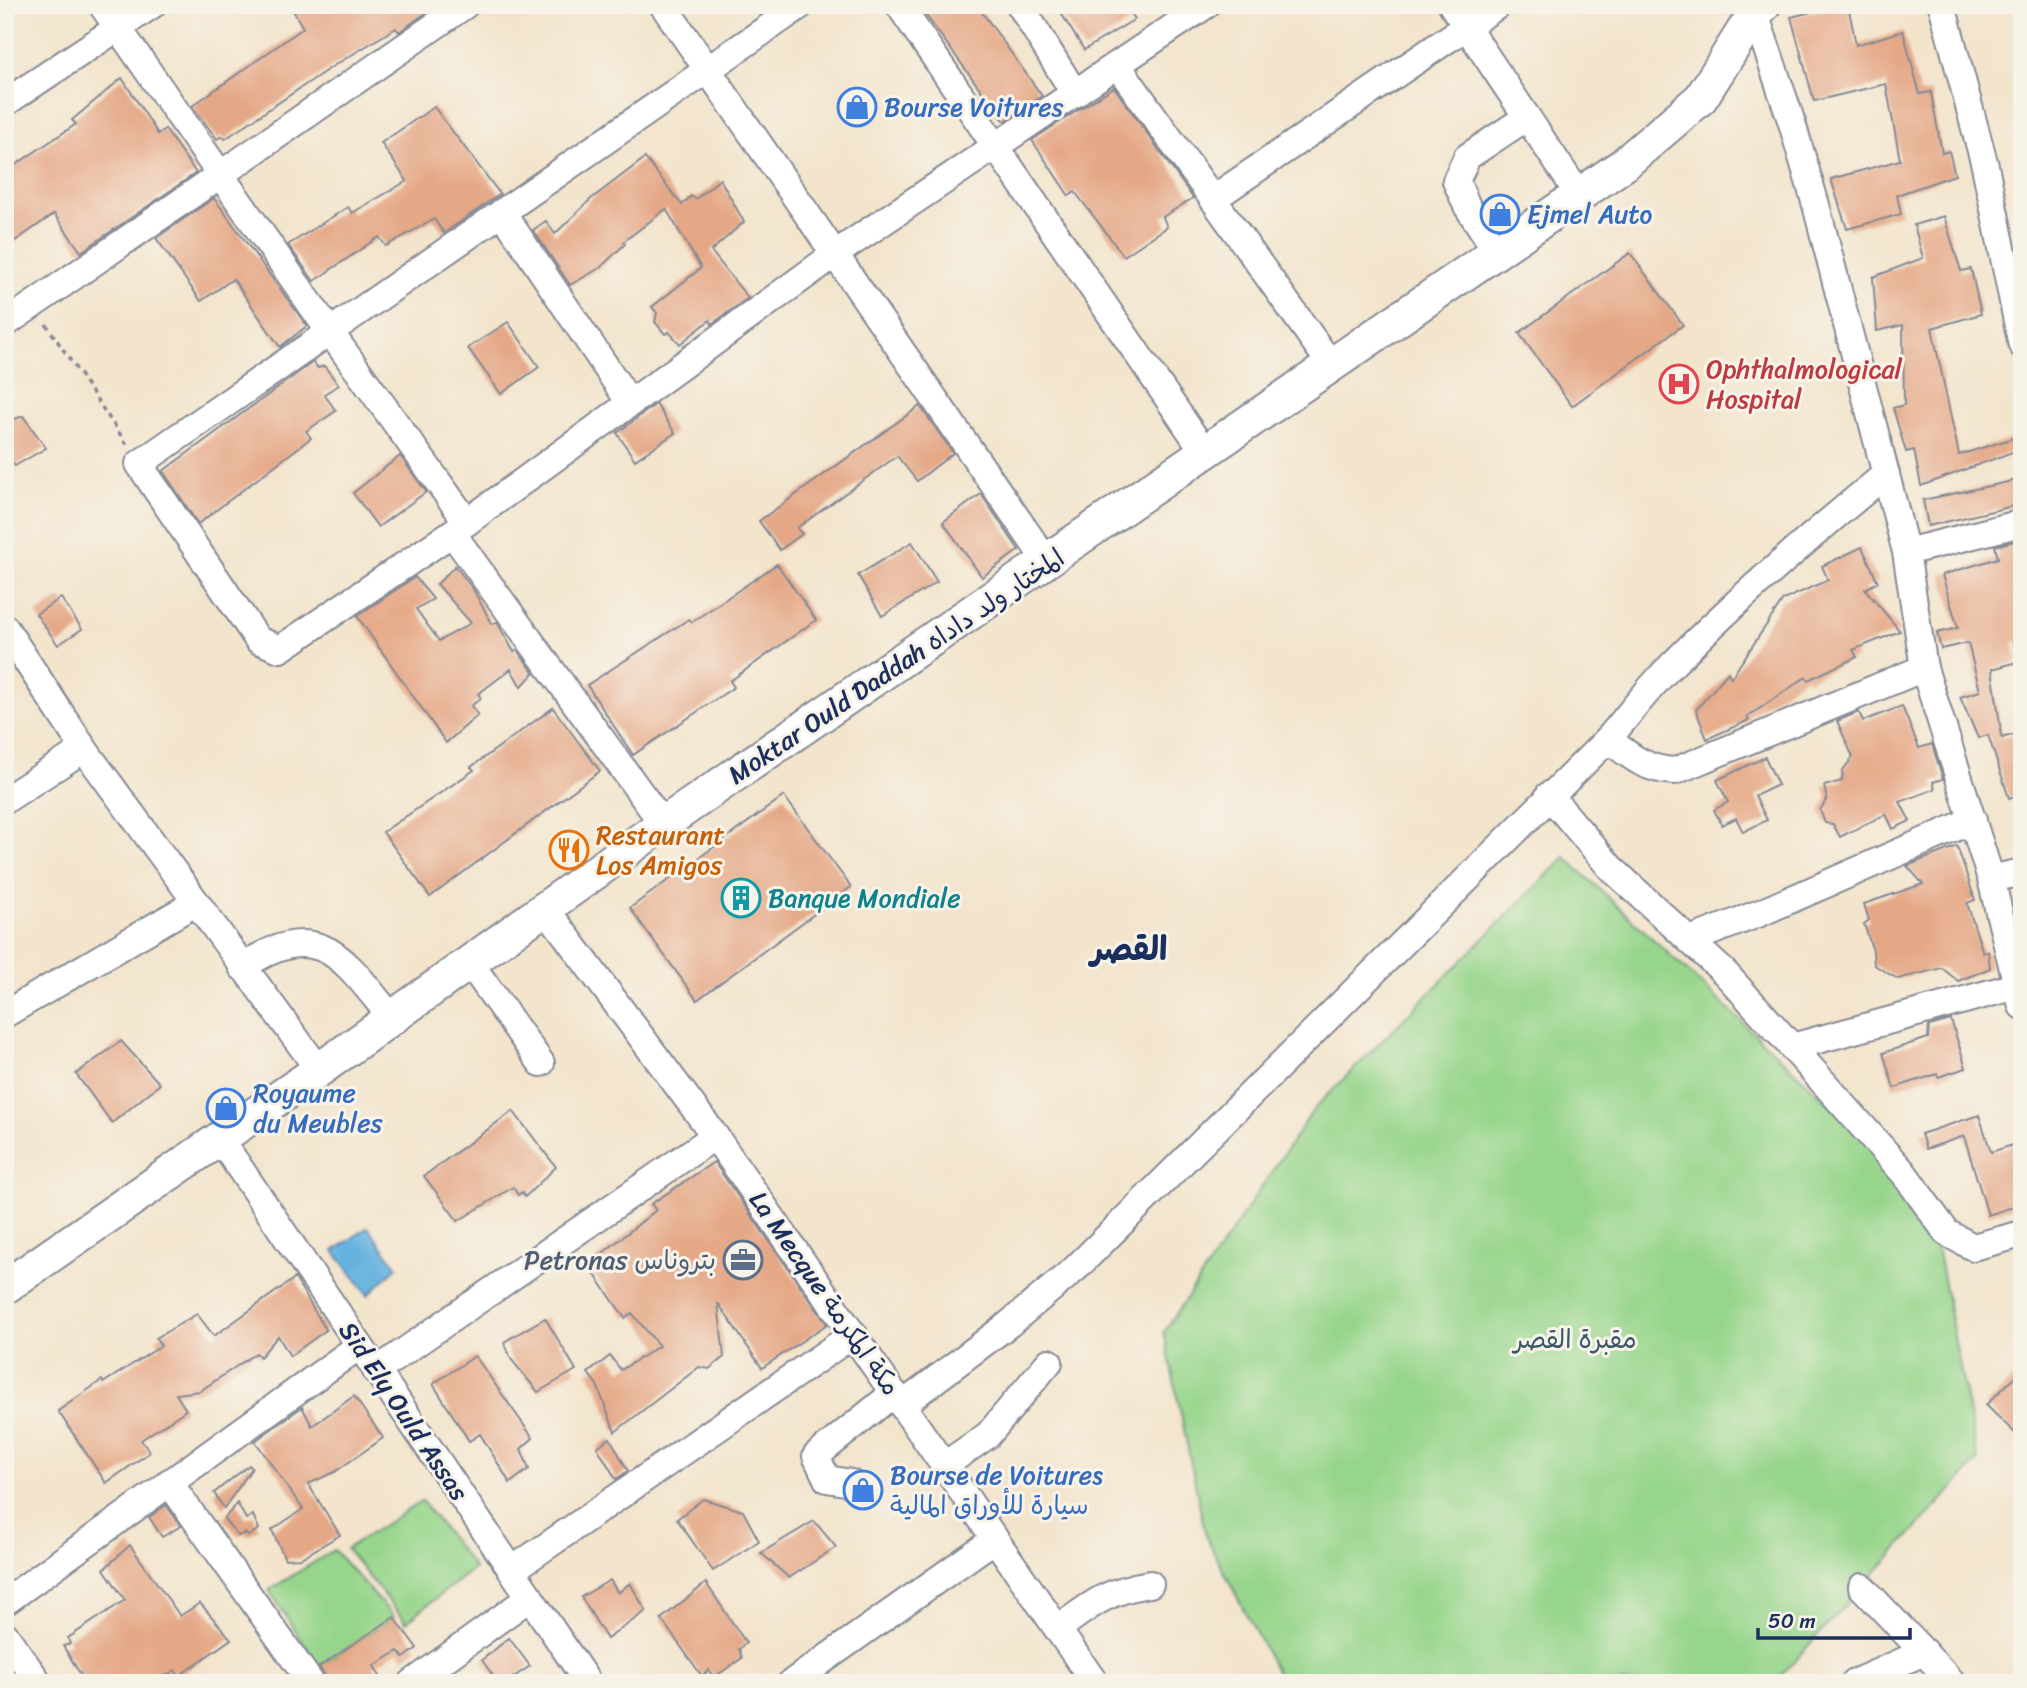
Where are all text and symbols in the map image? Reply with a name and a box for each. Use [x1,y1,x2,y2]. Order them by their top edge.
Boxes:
place label: Bourse Voitures [884,84,1064,130]
shop icon: Bourse Voitures [836,86,878,128]
place label: Ejmel Auto [1527,191,1653,237]
shop icon: Ejmel Auto [1479,193,1521,235]
place label: Ophthalmological Hospital [1706,346,1903,422]
hospital icon: Ophthalmological Hospital [1658,363,1700,405]
street label: Moktar Ould Daddah المختار ولد داداه [718,535,1074,797]
place label: Restaurant Los Amigos [596,812,725,888]
restaurant icon: Restaurant Los Amigos [548,829,590,871]
place label: Banque Mondiale [768,875,961,921]
building icon: Banque Mondiale [720,877,762,919]
district label: القصر [1087,920,1168,978]
place label: Royaume du Meubles [253,1070,384,1146]
shop icon: Royaume du Meubles [205,1087,247,1129]
street label: La Mecque مكة المكرمة [737,1181,913,1405]
place label: Petronas بتروناس [524,1237,716,1283]
office icon: Petronas بتروناس [722,1239,764,1281]
street label: Sid Ely Ould Assas [326,1311,482,1511]
park label: مقبرة القصر [1511,1316,1637,1362]
place label: Bourse de Voitures سيارة للأوراق المالية [890,1452,1103,1528]
shop icon: Bourse de Voitures سيارة للأوراق المالية [842,1469,884,1511]
scale bar [1758,1597,1910,1641]
text: 50 m [1768,1602,1816,1640]

